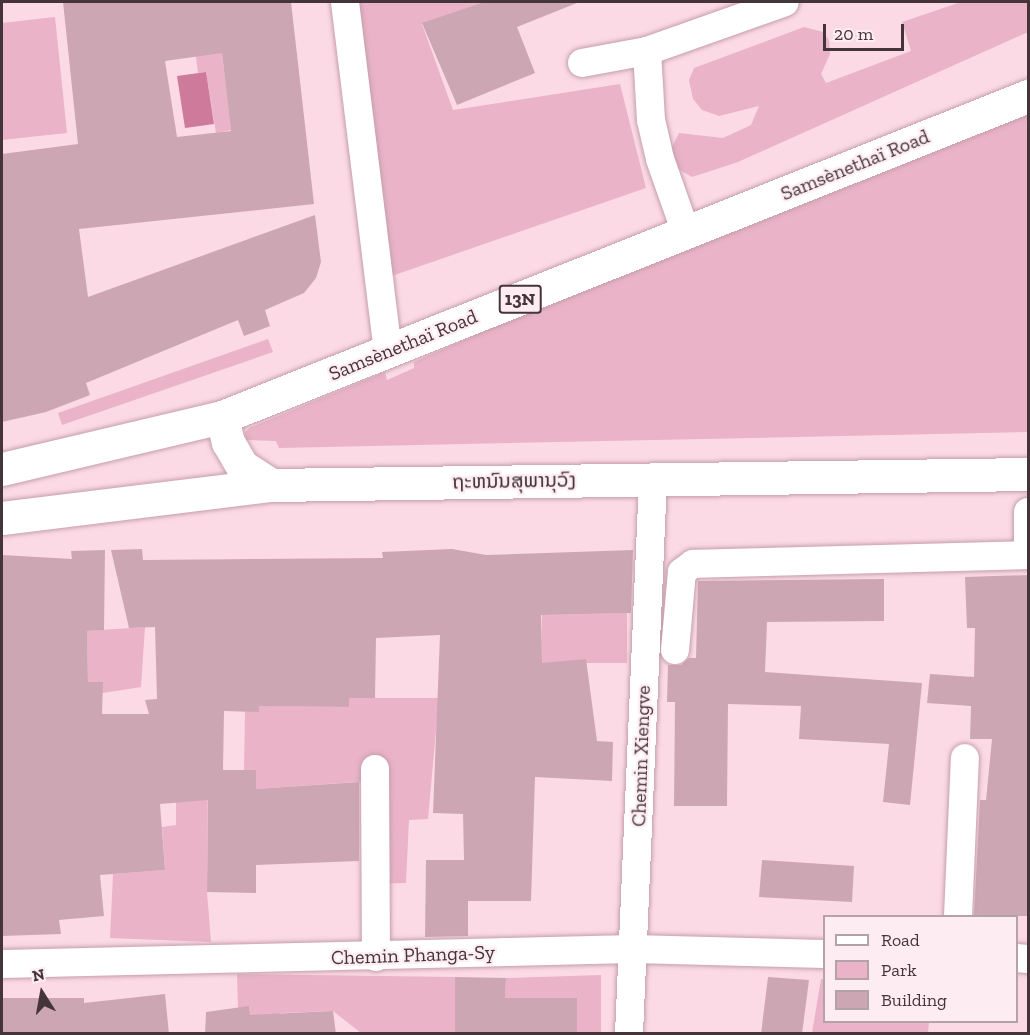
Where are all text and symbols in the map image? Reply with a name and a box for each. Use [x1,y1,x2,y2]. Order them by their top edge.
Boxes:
scale bar [826,12,907,50]
text: 20 m [834,23,873,45]
street label: Samsènethaï Road [777,124,933,206]
road number: 13N [498,284,542,314]
street label: Samsènethaï Road [325,304,481,386]
street label: ຖະຫນົນສຸພານຸວົງ [452,468,576,494]
street label: Chemin Xiengve [627,685,655,827]
legend [823,915,1018,1023]
text: Road [881,929,920,951]
street label: Chemin Phanga-Sy [331,940,495,970]
text: Park [881,959,917,981]
north arrow [12,963,72,1023]
text: N [31,964,46,985]
text: Building [881,989,947,1011]

